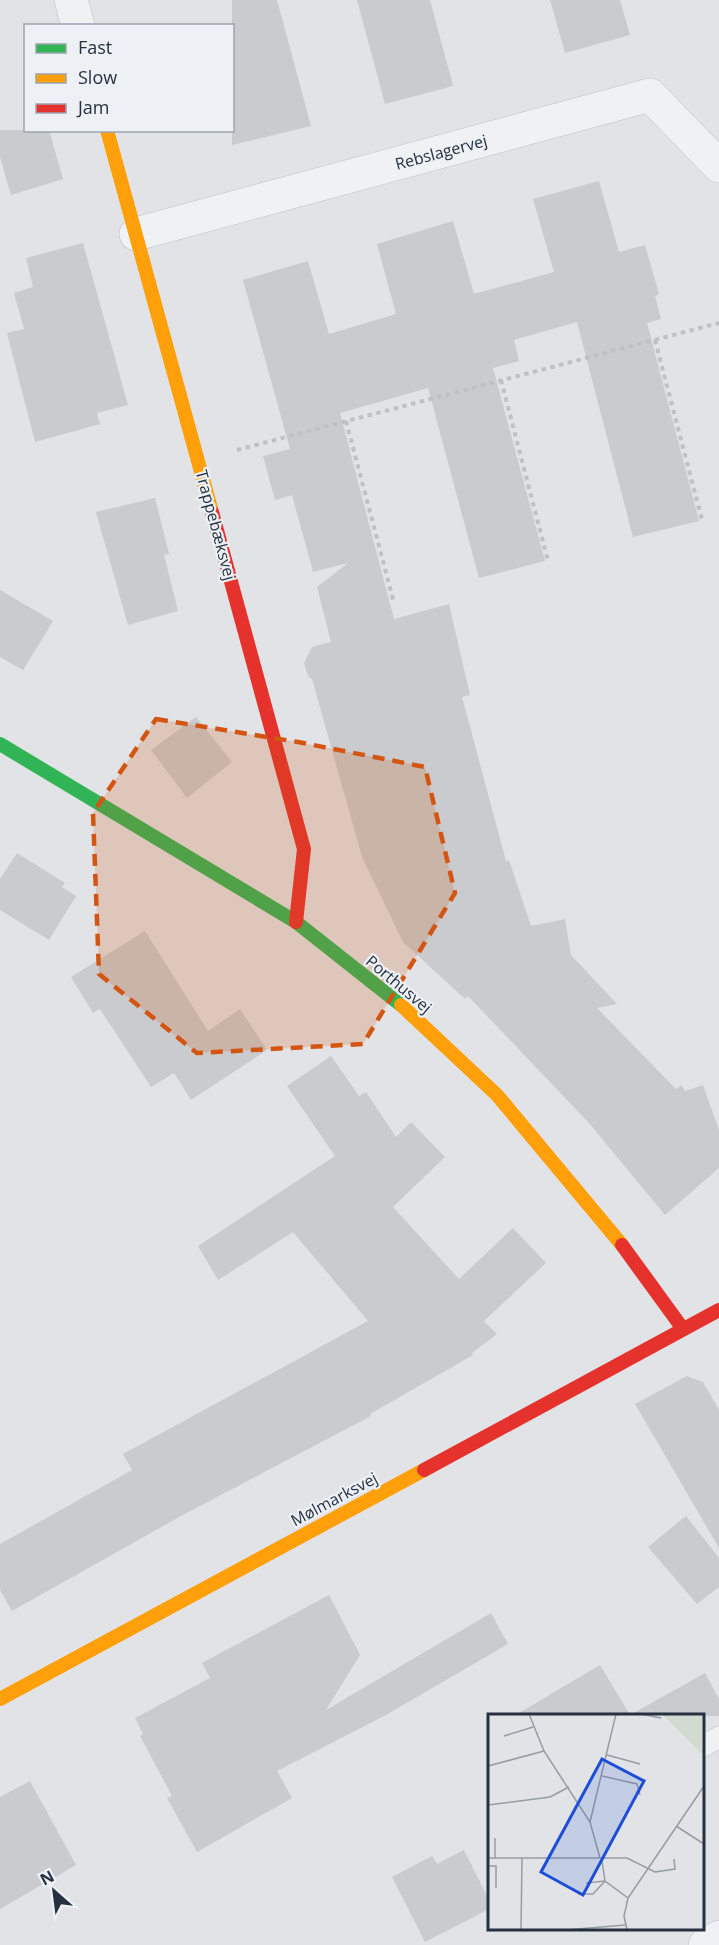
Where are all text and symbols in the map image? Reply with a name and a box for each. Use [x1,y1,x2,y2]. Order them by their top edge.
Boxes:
legend [24,24,234,132]
text: Fast [78,35,112,59]
text: Slow [78,65,117,89]
text: Jam [76,95,110,119]
street label: Rebslagervej [393,129,489,175]
street label: Trappebæksvej [191,467,241,583]
street label: Porthusvej [361,950,437,1018]
street label: Mølmarksvej [287,1467,381,1531]
inset map [488,1714,704,1930]
north arrow [24,1861,84,1921]
text: N [36,1865,58,1891]

